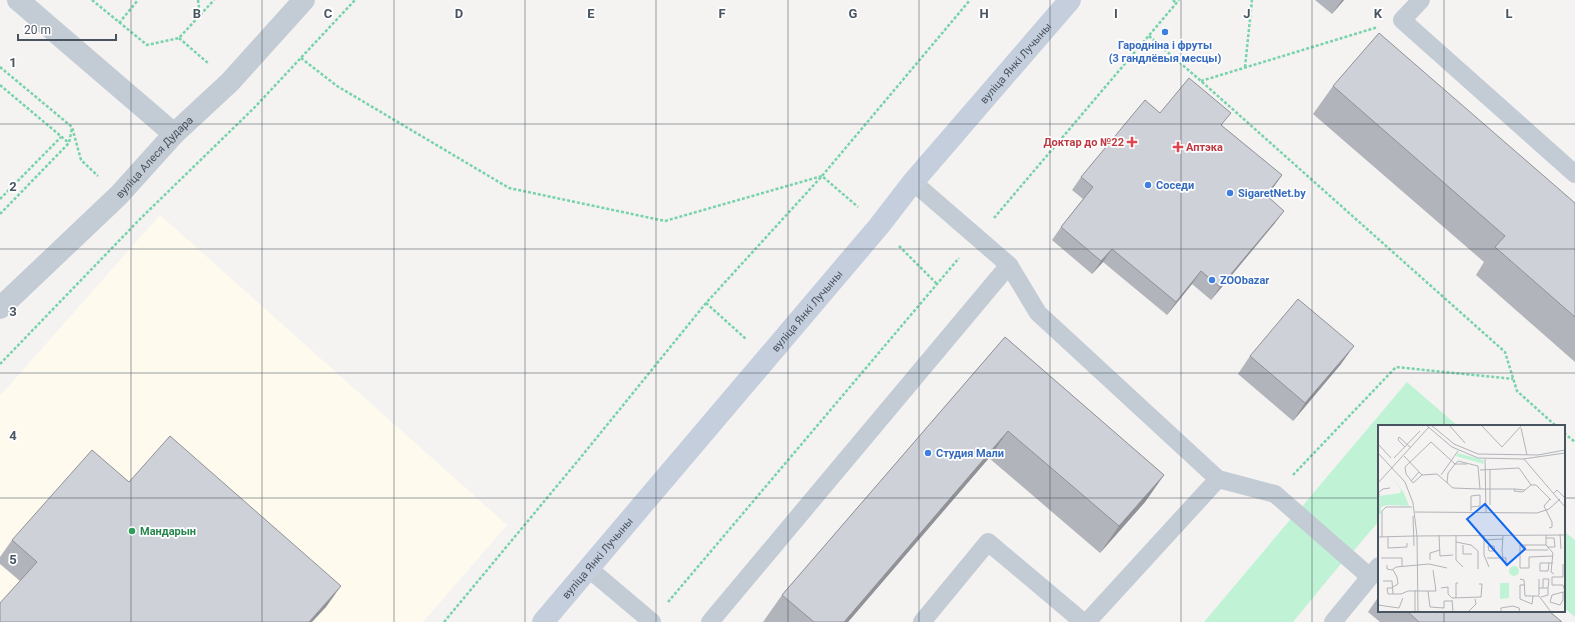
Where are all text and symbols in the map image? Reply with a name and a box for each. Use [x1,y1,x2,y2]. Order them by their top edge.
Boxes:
text: B [193,6,201,21]
text: C [324,6,333,21]
text: D [455,6,463,21]
text: E [587,6,595,21]
text: F [718,6,726,21]
text: G [849,6,858,21]
text: H [979,6,989,21]
text: I [1114,6,1118,21]
text: J [1243,6,1251,21]
text: K [1374,6,1383,21]
text: L [1505,6,1513,21]
scale bar [18,16,116,42]
street label: вуліца Янкі Лучыны [978,20,1054,107]
text: 20 m [24,23,51,37]
marker: Гародніна і фруты (3 гандлёвыя месцы) [1160,27,1170,37]
place label: Гародніна і фруты (3 гандлёвыя месцы) [1109,39,1221,65]
text: 1 [9,55,17,70]
street label: вуліца Алеся Дудара [113,114,196,201]
place label: Доктар до №22 [1043,136,1124,149]
marker: Доктар до №22 [1127,137,1137,147]
place label: Аптэка [1186,141,1223,154]
marker: Аптэка [1173,142,1183,152]
text: 2 [9,179,17,194]
place label: Соседи [1156,179,1194,192]
marker: Соседи [1143,180,1153,190]
place label: SigaretNet.by [1238,187,1306,200]
marker: SigaretNet.by [1225,188,1235,198]
street label: вуліца Янкі Лучыны [769,268,846,355]
place label: ZOObazar [1220,274,1269,287]
marker: ZOObazar [1207,275,1217,285]
text: 3 [9,304,17,319]
inset map [1378,425,1565,612]
text: 4 [9,428,17,443]
place label: Студия Мали [936,447,1004,460]
marker: Студия Мали [923,448,933,458]
street label: вуліца Янкі Лучыны [560,515,636,602]
place label: Мандарын [140,525,196,538]
marker: Мандарын [127,526,137,536]
text: 5 [9,552,17,567]

